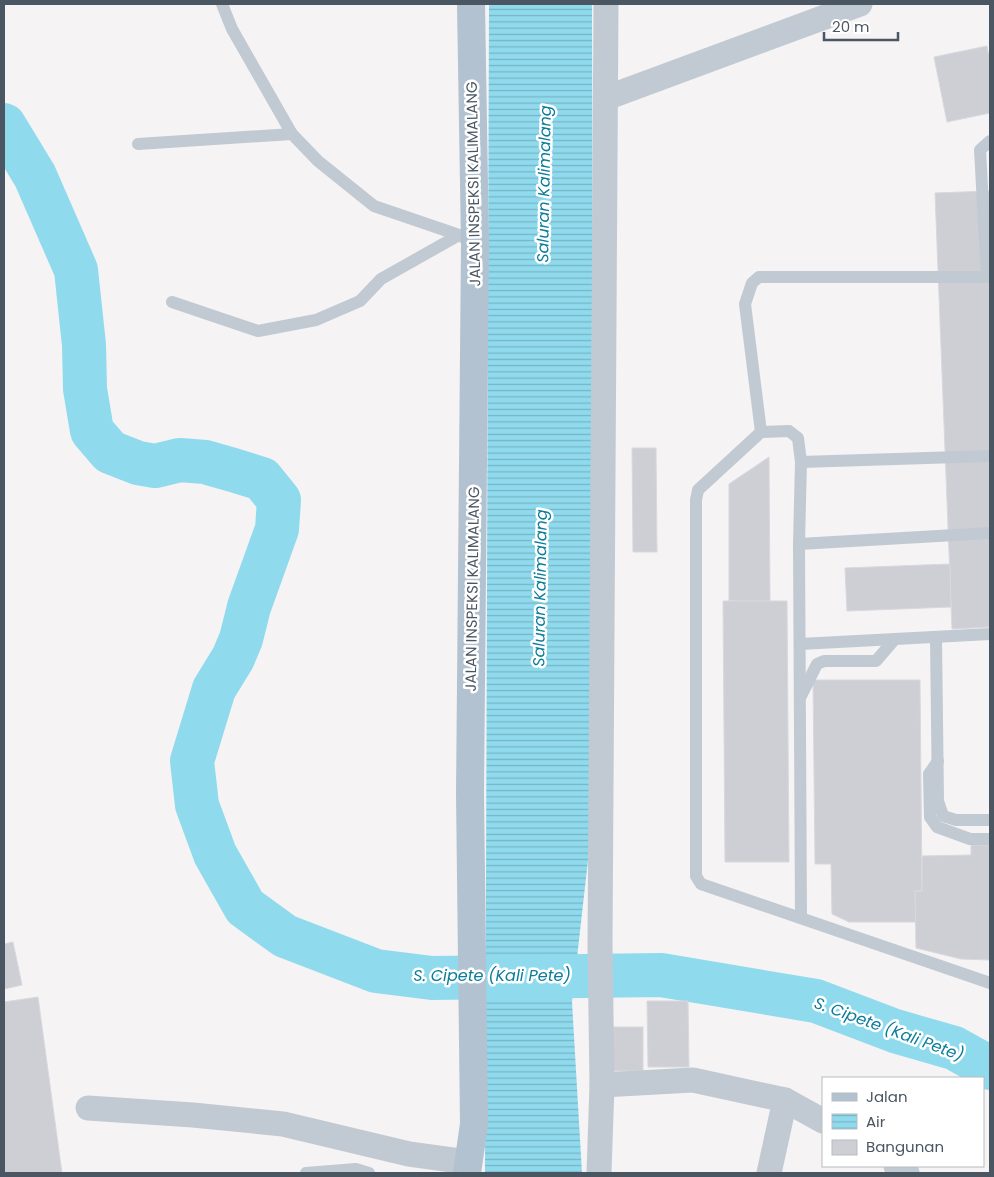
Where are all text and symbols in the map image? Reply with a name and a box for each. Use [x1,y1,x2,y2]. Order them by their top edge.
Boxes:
scale bar [824,10,898,42]
text: 20 m [832,16,870,37]
street label: JALAN INSPEKSI KALIMALANG [461,81,485,287]
water label: Saluran Kalimalang [531,105,557,263]
street label: JALAN INSPEKSI KALIMALANG [460,486,484,692]
water label: Saluran Kalimalang [527,509,553,667]
water label: S. Cipete (Kali Pete) [413,964,571,987]
water label: S. Cipete (Kali Pete) [811,991,967,1067]
legend [822,1077,984,1167]
text: Jalan [866,1086,908,1107]
text: Air [866,1111,886,1132]
text: Bangunan [866,1136,944,1157]

